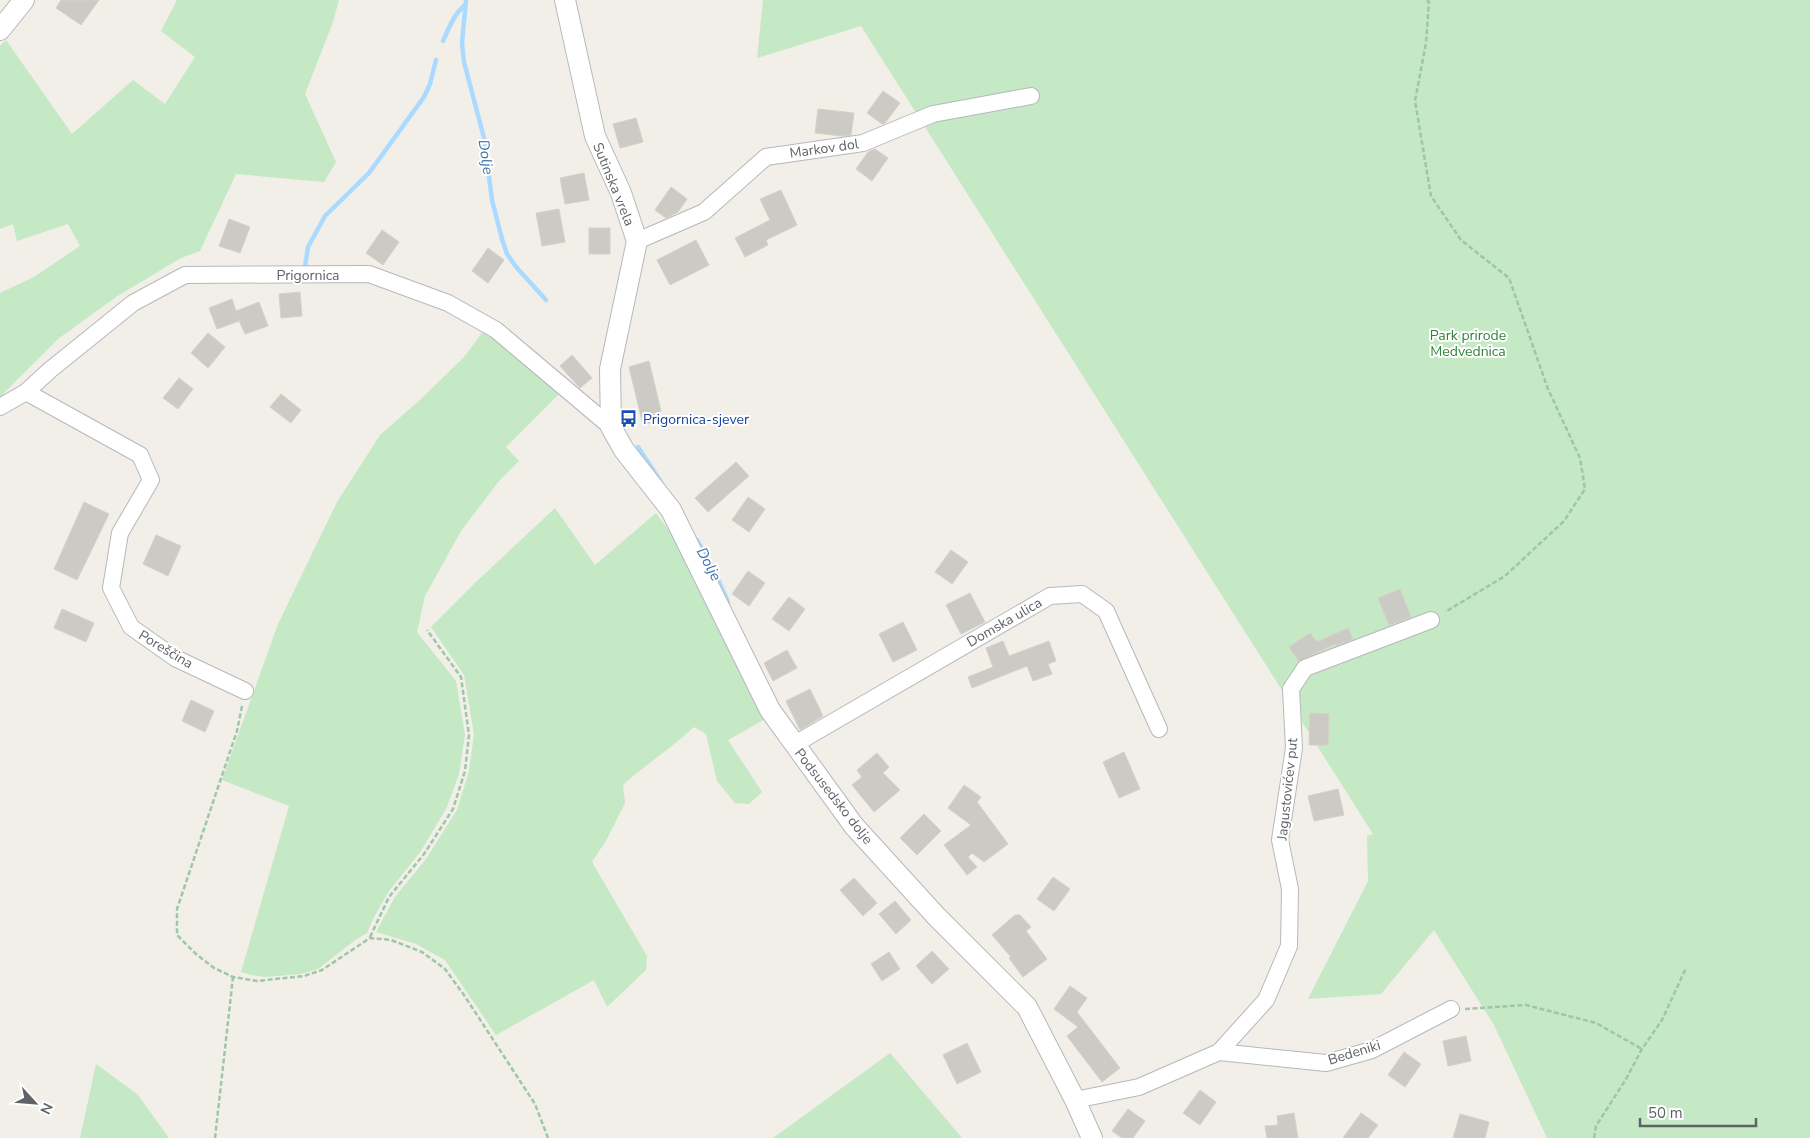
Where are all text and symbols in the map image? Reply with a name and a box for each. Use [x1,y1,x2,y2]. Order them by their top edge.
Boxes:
street label: Markov dol [788,134,861,163]
water label: Dolje [474,138,498,176]
street label: Sutinska vrela [588,140,639,229]
street label: Prigornica [276,266,340,285]
park label: Park prirode Medvednica [1430,326,1506,361]
bus stop icon: Prigornica-sjever [619,409,639,429]
place label: Prigornica-sjever [643,410,749,429]
water label: Dolje [692,544,726,584]
street label: Domska ulica [963,593,1045,652]
street label: Poreščina [135,626,197,673]
street label: Jagustovićev put [1273,737,1302,842]
street label: Podsusedsko dolje [790,744,877,848]
street label: Bedeniki [1326,1036,1383,1069]
north arrow [10,1078,60,1128]
scale bar [1640,1096,1756,1128]
text: N [35,1100,57,1117]
text: 50 m [1648,1103,1683,1123]

